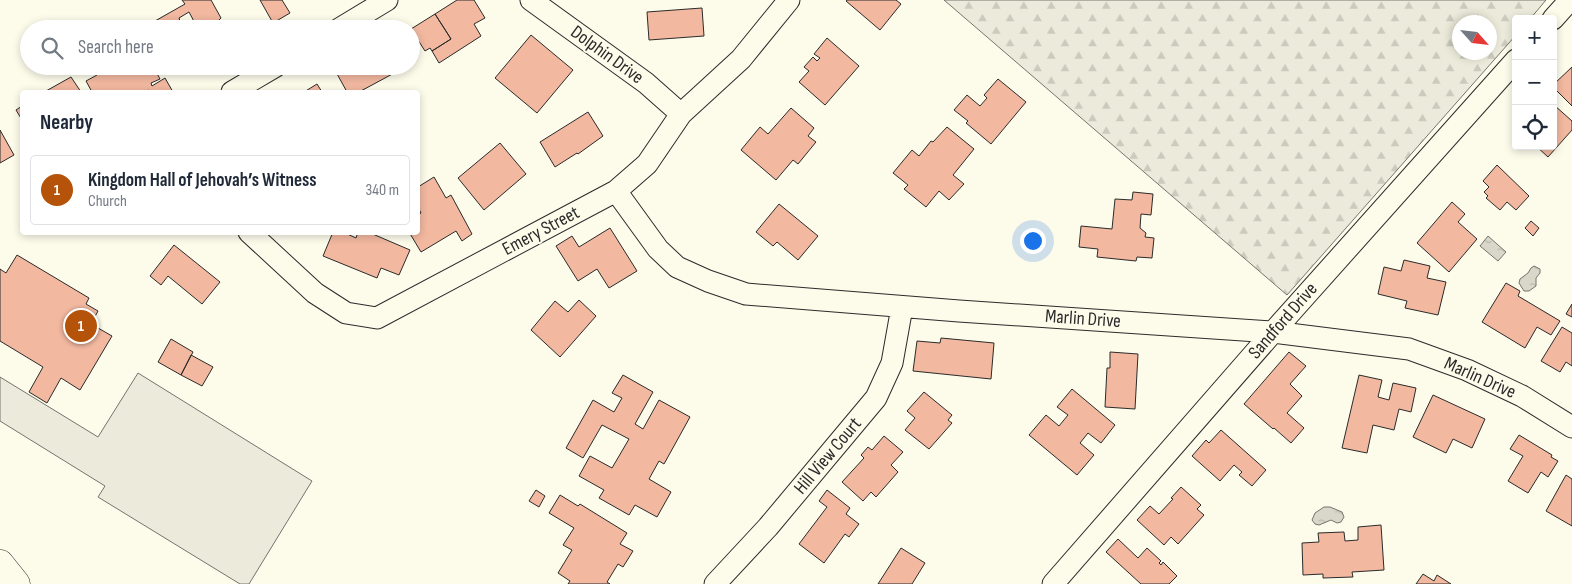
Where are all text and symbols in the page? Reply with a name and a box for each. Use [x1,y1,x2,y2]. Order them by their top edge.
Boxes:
north arrow [1452,15,1497,60]
map controls [1512,15,1557,150]
button: + [1512,15,1557,60]
search box [20,20,420,75]
street label: Dolphin Drive [566,21,648,89]
icon: search [38,34,66,62]
text: Search here [78,36,154,59]
button: − [1512,60,1557,105]
button: locate [1512,105,1557,150]
text: Nearby [40,110,93,135]
text: Kingdom Hall of Jehovah’s Witness [88,169,317,192]
text: 1 [54,181,60,200]
text: 340 m [366,181,399,200]
text: Church [88,192,127,211]
street label: Emery Street [499,201,584,261]
your location [1020,228,1046,254]
street label: Sandford Drive [1244,278,1322,364]
street label: Marlin Drive [1044,305,1122,333]
pin: 1 [65,307,97,345]
street label: Marlin Drive [1441,352,1519,404]
street label: Hill View Court [789,413,867,499]

